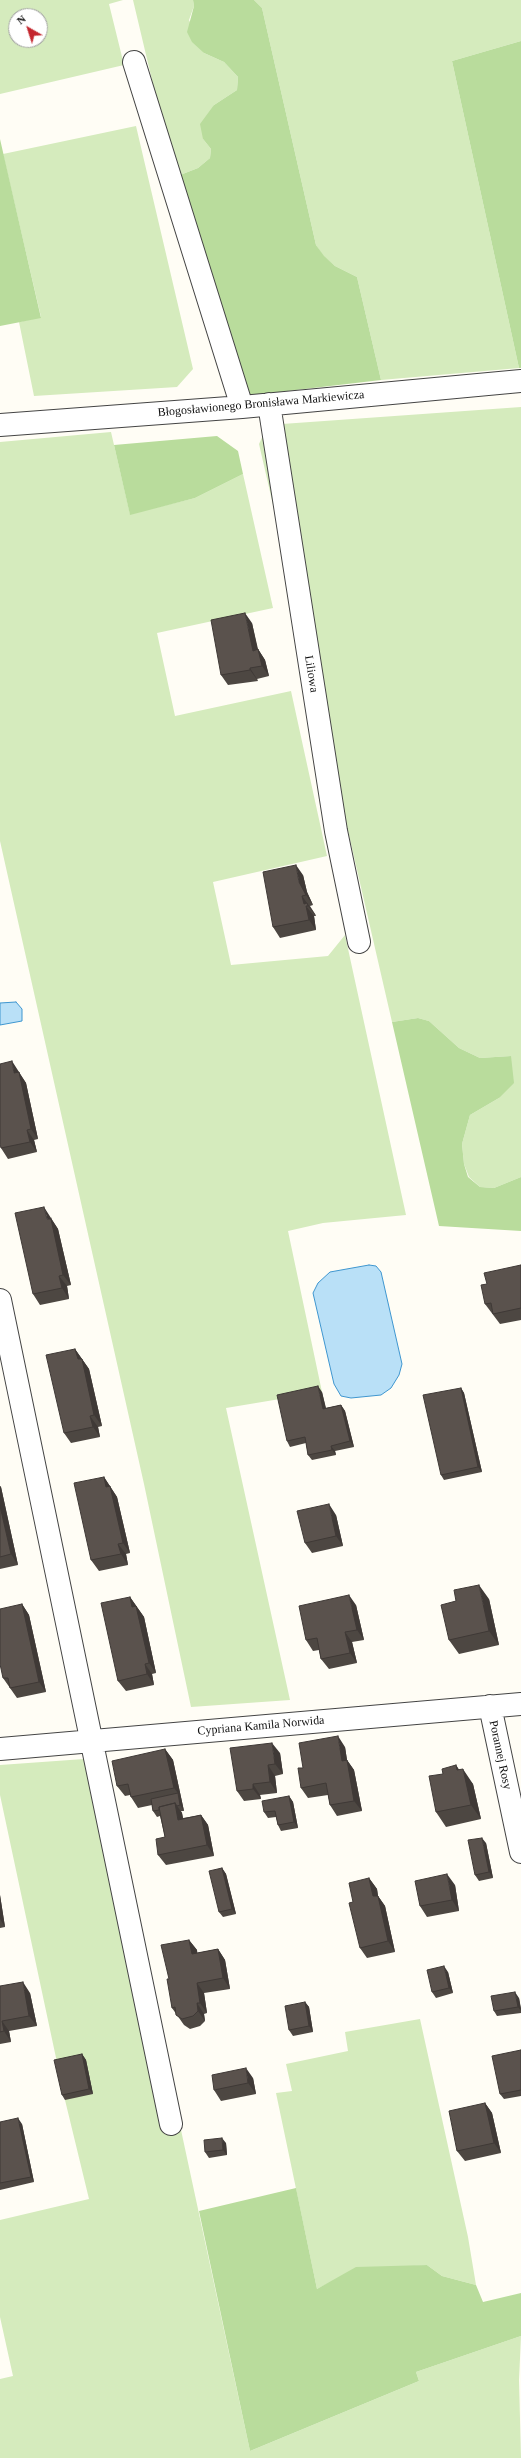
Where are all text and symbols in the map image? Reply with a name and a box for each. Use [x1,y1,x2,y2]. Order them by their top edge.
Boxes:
north arrow [8,8,48,48]
text: N [14,12,28,27]
street label: Błogosławionego Bronisława Markiewicza [157,388,365,420]
street label: Liliowa [301,654,321,694]
street label: Cypriana Kamila Norwida [197,1713,325,1739]
street label: Porannej Rosy [486,1719,514,1791]

